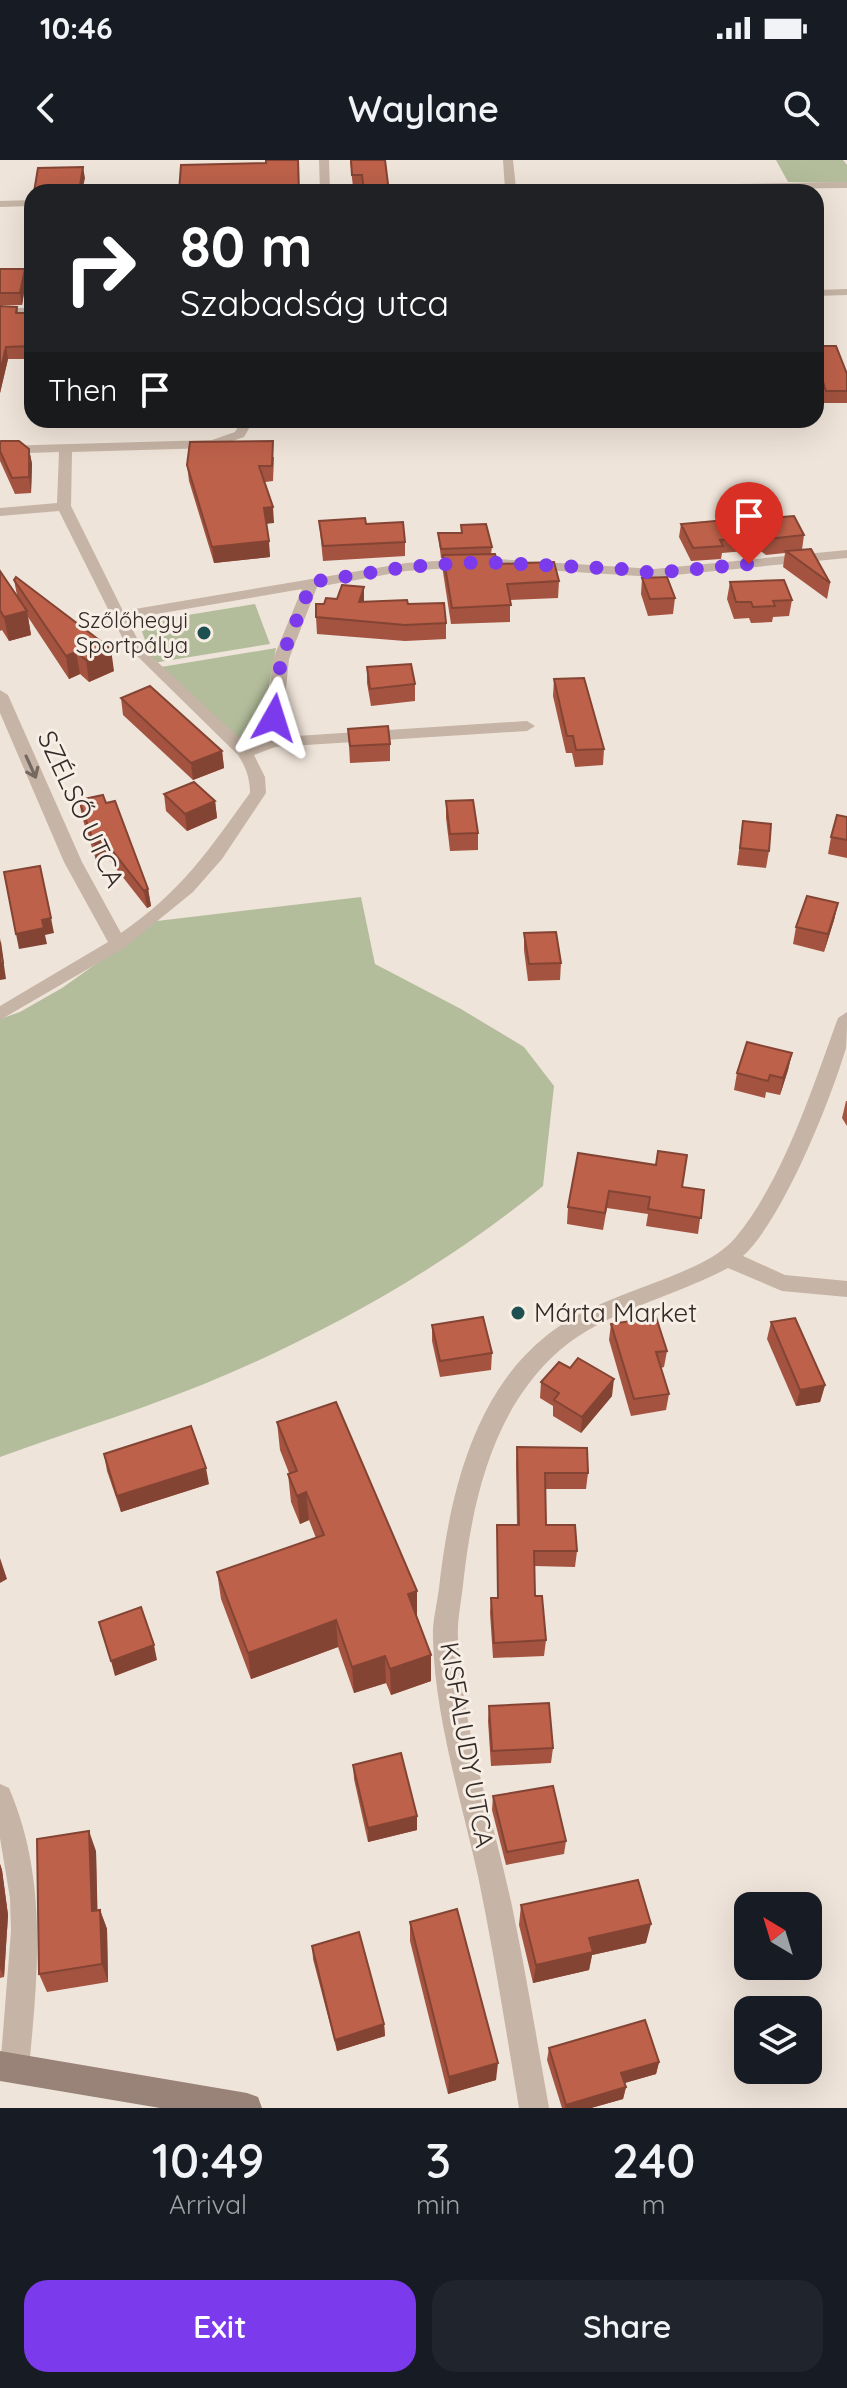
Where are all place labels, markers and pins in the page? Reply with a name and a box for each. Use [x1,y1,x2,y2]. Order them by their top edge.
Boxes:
pin [715,482,783,564]
place label: Szőlőhegyi Sportpálya [76,606,188,659]
marker: Szőlőhegyi Sportpálya [195,624,213,642]
place label: Márta Market [534,1296,697,1329]
marker: Márta Market [509,1304,527,1322]

